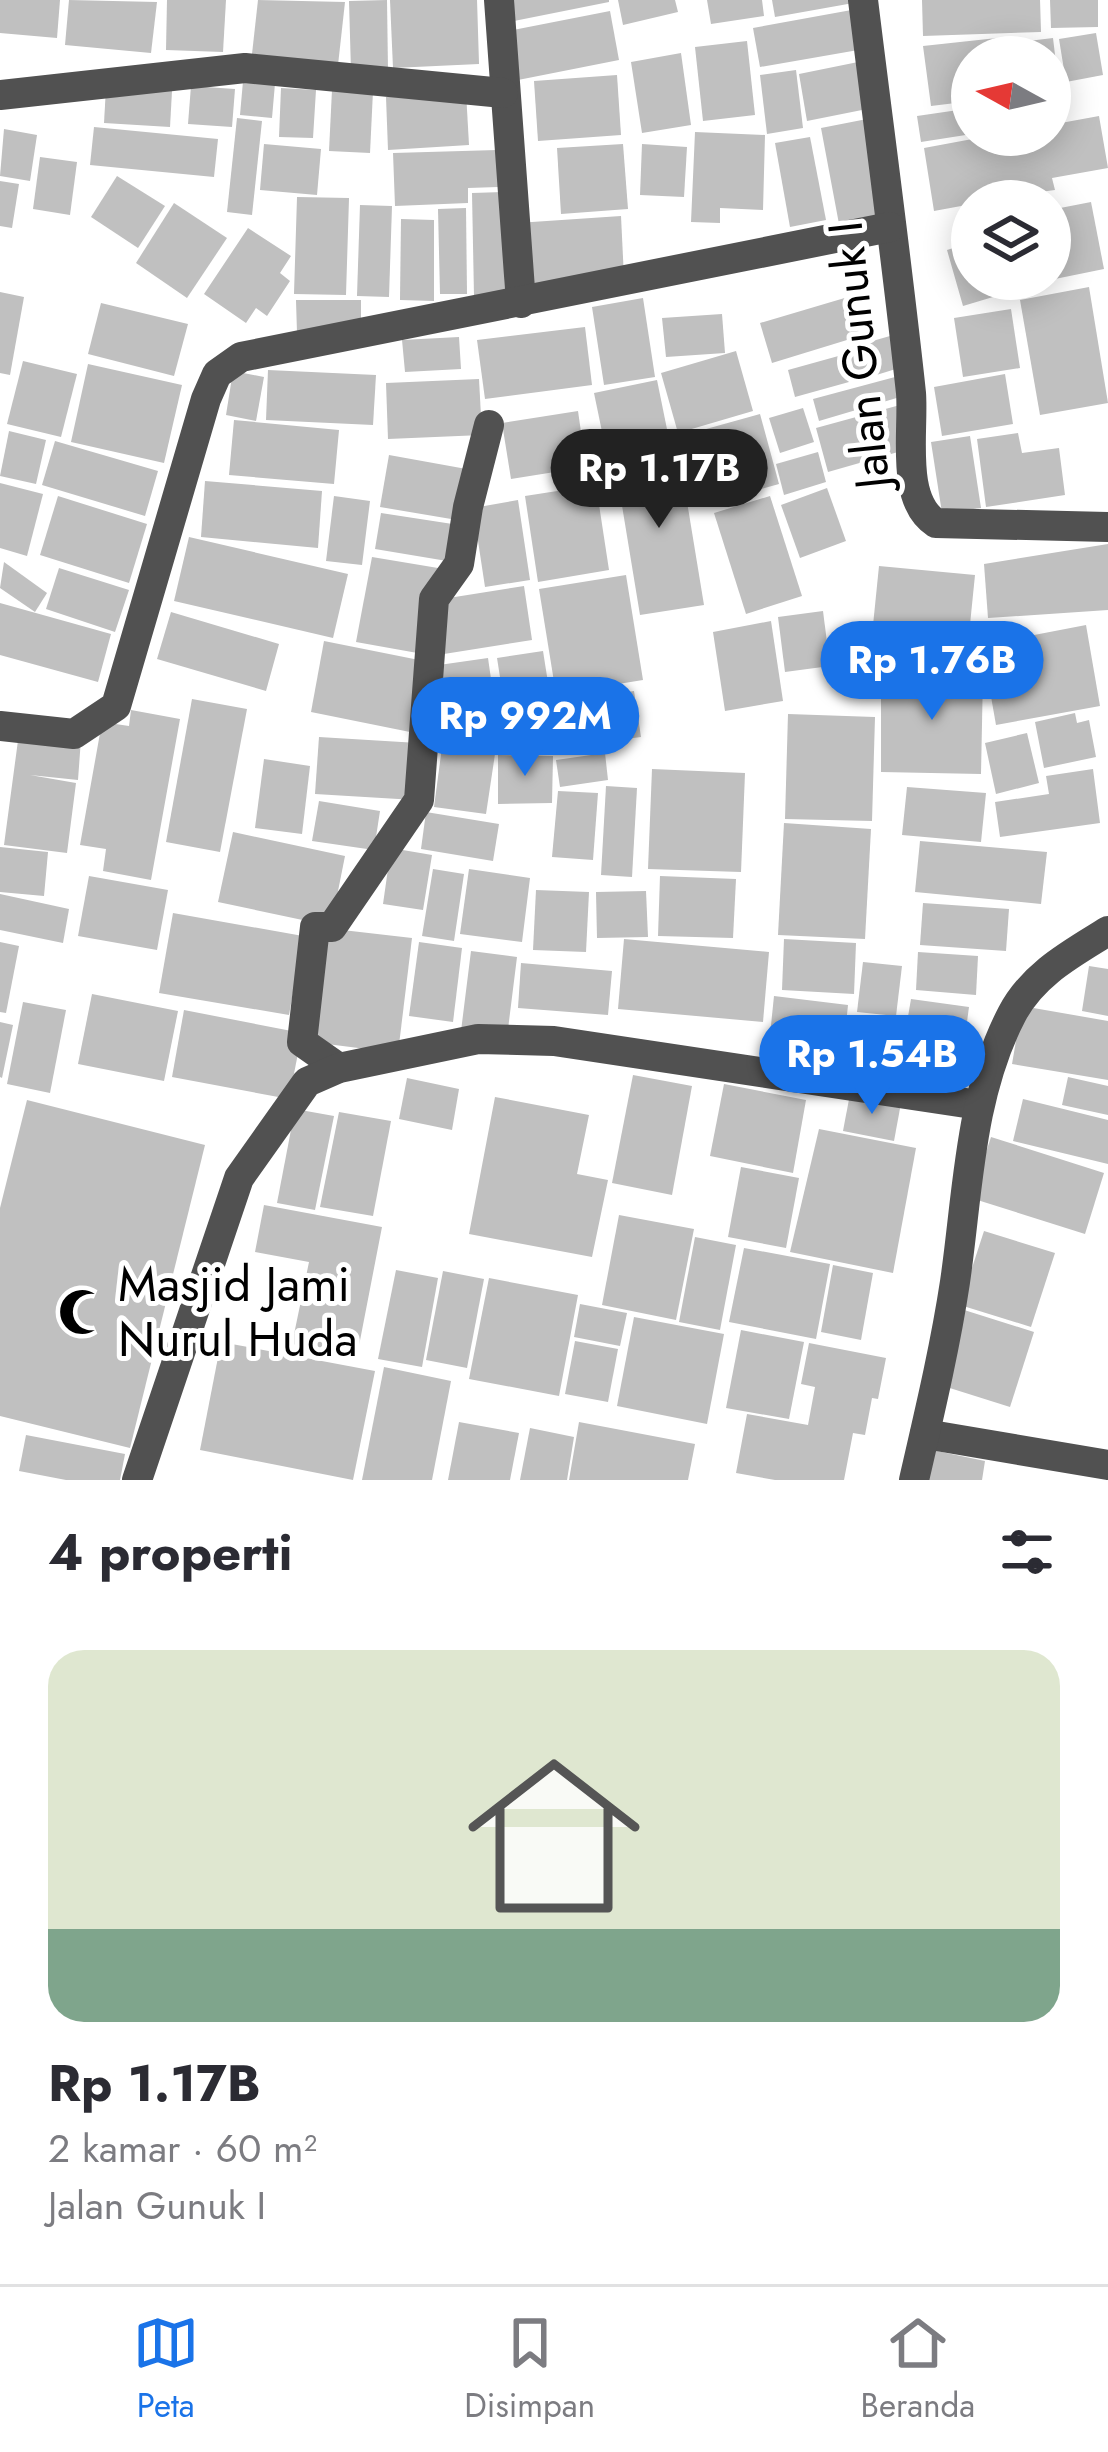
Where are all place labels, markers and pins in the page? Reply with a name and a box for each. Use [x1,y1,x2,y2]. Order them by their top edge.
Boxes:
pin: Rp 1.17B [535,429,783,531]
pin: Rp 1.76B [808,621,1056,723]
pin: Rp 992M [414,677,636,779]
pin: Rp 1.54B [748,1015,996,1117]
place label: Masjid Jami Nurul Huda [118,1250,357,1374]
mosque icon: Masjid Jami Nurul Huda [57,1287,107,1337]

